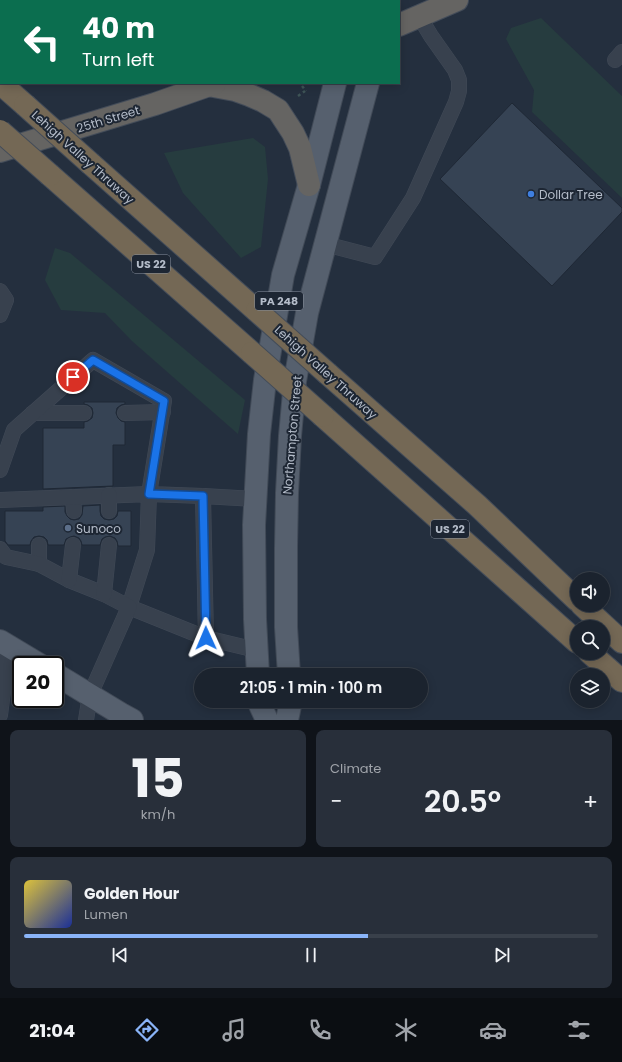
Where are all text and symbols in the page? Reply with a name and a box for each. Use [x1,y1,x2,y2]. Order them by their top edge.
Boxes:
text: 40 m [82,9,155,48]
icon: left [16,16,68,68]
text: Turn left [82,47,154,72]
street label: 25th Street [75,101,141,137]
street label: Lehigh Valley Thruway [28,106,138,208]
place label: Dollar Tree [539,186,603,203]
marker: Dollar Tree [526,189,536,199]
road number: US 22 [132,255,170,273]
road number: PA 248 [255,292,303,310]
street label: Lehigh Valley Thruway [271,321,381,423]
pin [56,360,90,394]
icon: arrive [62,366,84,388]
street label: Northampton Street [278,375,306,495]
place label: Sunoco [76,520,121,537]
road number: US 22 [431,520,469,538]
marker: Sunoco [63,523,73,533]
map controls [570,572,610,708]
button: sound [570,572,610,612]
position arrow [185,617,227,659]
button: search [570,620,610,660]
speed limit sign: 20 [12,656,64,708]
button: layers [570,668,610,708]
text: 21:05 · 1 min · 100 m [240,677,382,698]
text: 15 [131,742,185,815]
text: Climate [330,759,381,778]
text: 20.5° [424,780,501,823]
text: − [330,786,342,817]
text: + [583,786,598,817]
text: km/h [141,805,175,824]
text: Golden Hour [84,883,179,904]
text: Lumen [84,905,128,924]
icon: previous [109,944,131,966]
icon: pause [300,944,322,966]
icon: next [491,944,513,966]
icon: directions [133,1016,161,1044]
icon: music [220,1016,248,1044]
icon: phone [306,1016,334,1044]
icon: climate [392,1016,420,1044]
icon: car [479,1016,507,1044]
icon: filters [565,1016,593,1044]
text: 21:04 [29,1018,75,1043]

